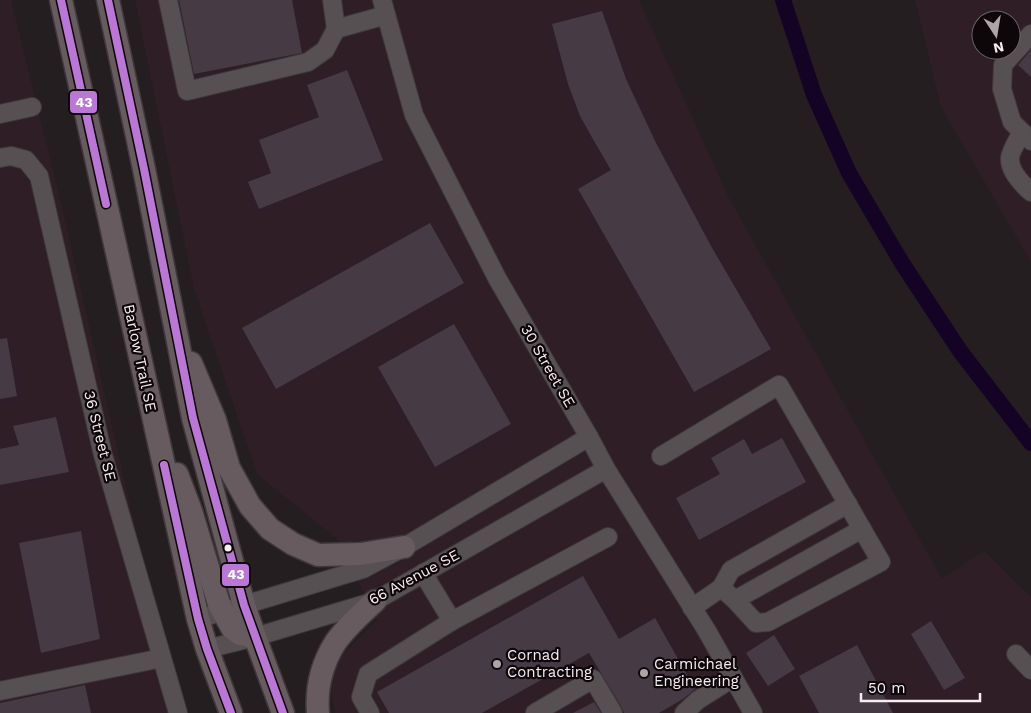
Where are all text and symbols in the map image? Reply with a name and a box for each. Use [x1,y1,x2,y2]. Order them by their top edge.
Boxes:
north arrow [971,10,1021,60]
text: N [992,39,1005,57]
line badge: 43 [69,90,98,114]
text: 43 [75,94,93,110]
street label: Barlow Trail SE [120,303,160,413]
street label: 30 Street SE [517,321,579,411]
street label: 36 Street SE [80,389,120,483]
unlabelled marker [223,543,233,553]
street label: 66 Avenue SE [366,546,462,608]
line badge: 43 [221,563,250,587]
text: 43 [227,566,245,582]
place label: Cornad Contracting [507,646,592,681]
place label: Carmichael Engineering [654,655,739,690]
marker: Cornad Contracting [491,658,503,670]
marker: Carmichael Engineering [638,667,650,679]
scale bar [861,670,980,702]
text: 50 m [868,679,905,697]

